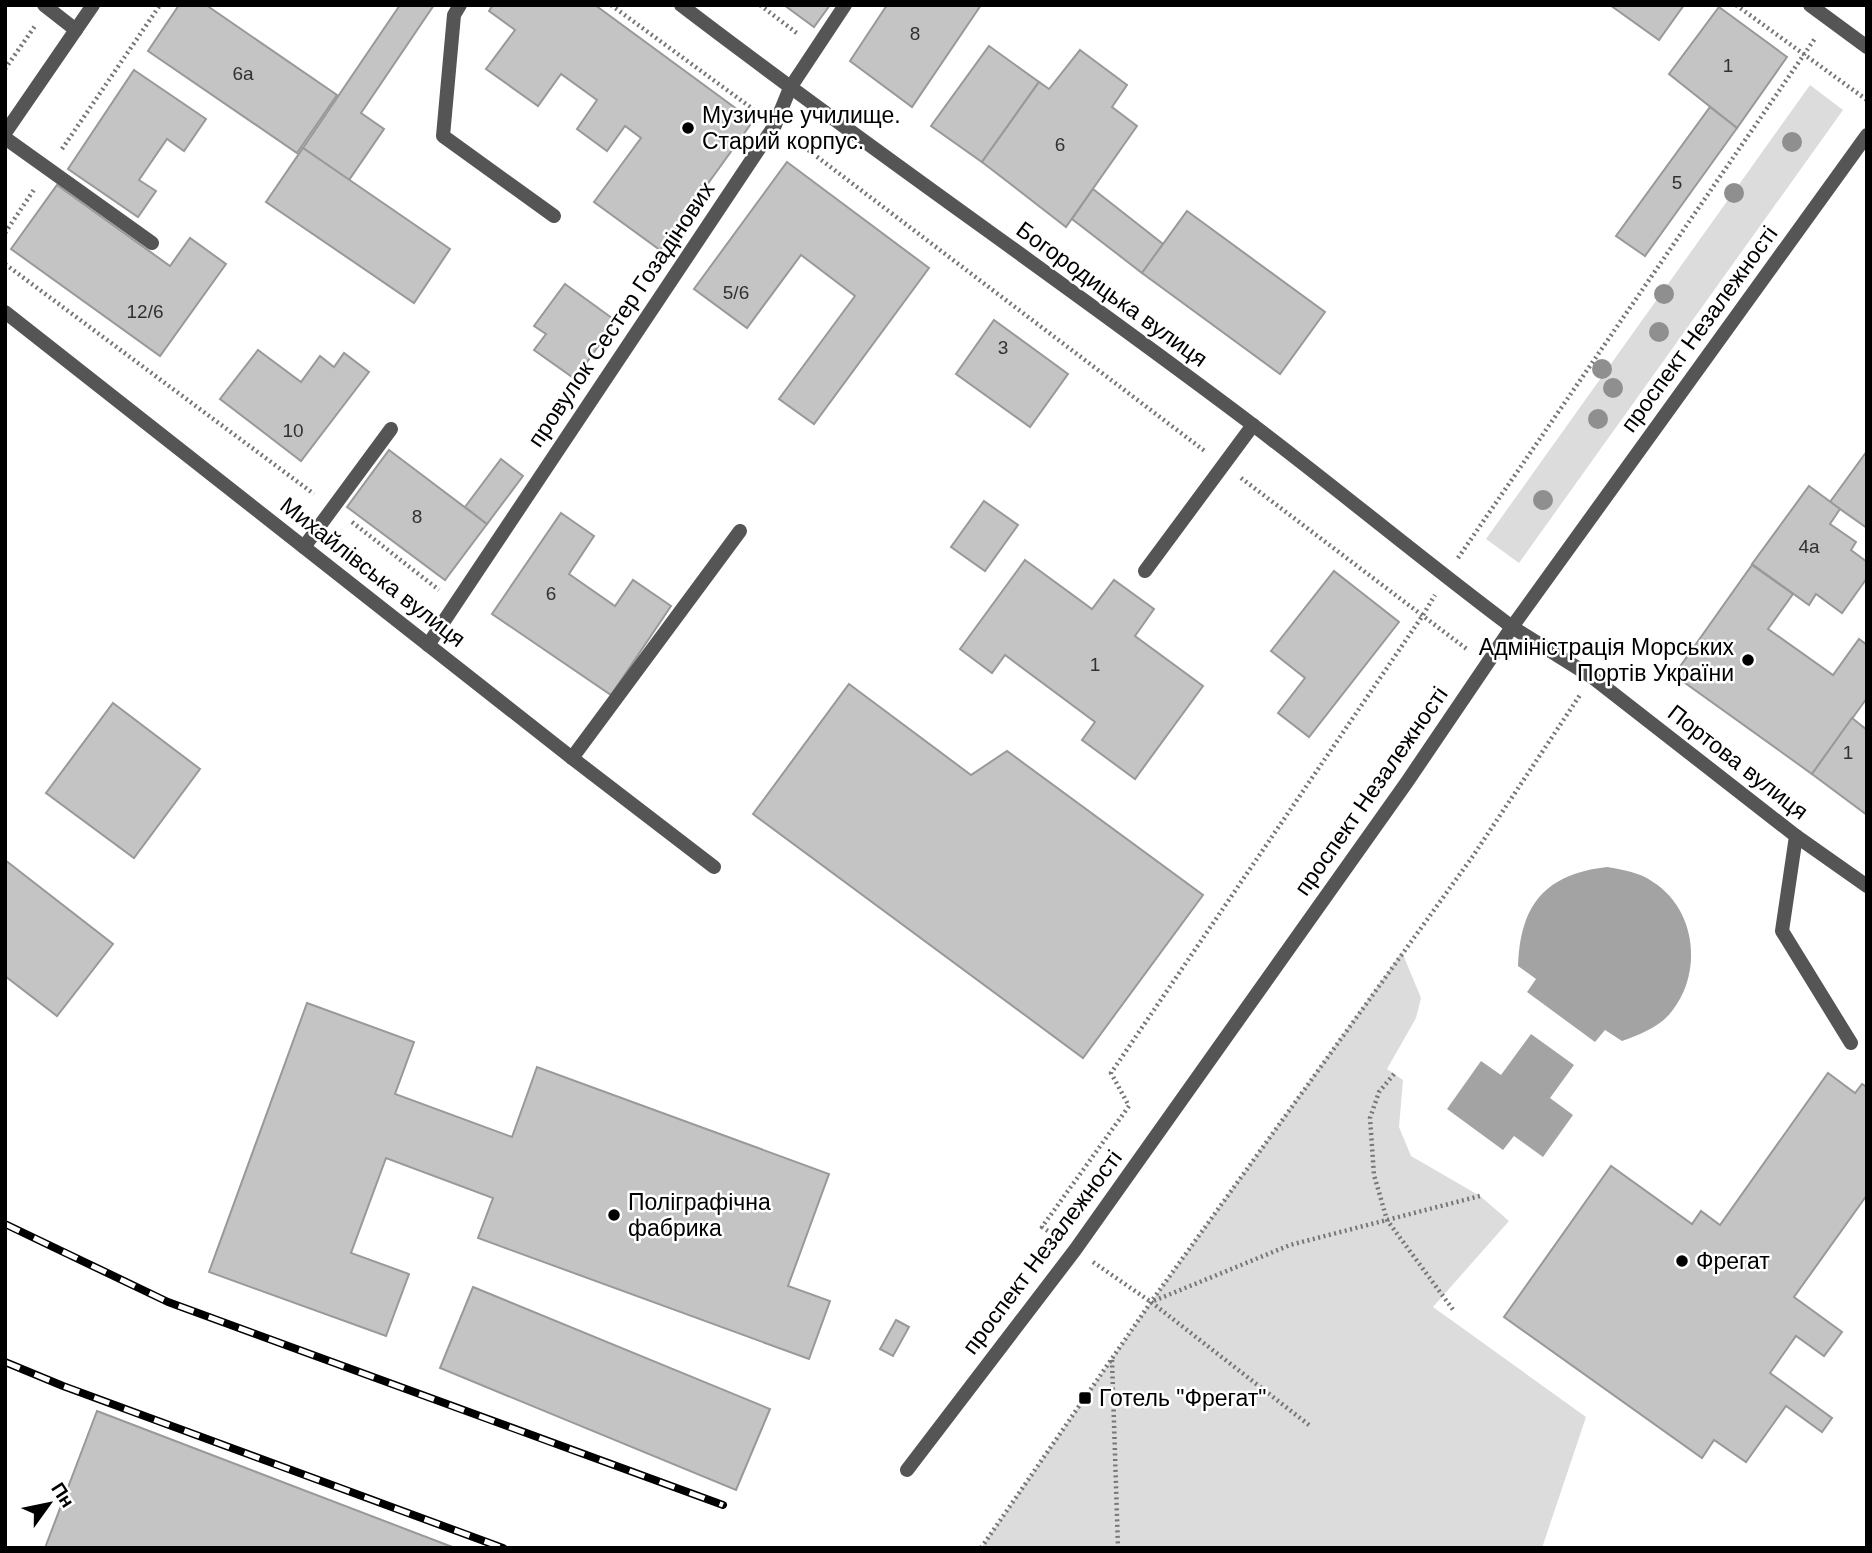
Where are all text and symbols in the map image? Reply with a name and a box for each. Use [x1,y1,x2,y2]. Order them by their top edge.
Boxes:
house number: 8 [910,23,920,44]
house number: 1 [1723,55,1733,76]
house number: 6а [232,63,254,84]
place label: Музичне училище. Старий корпус. [702,102,901,154]
marker: Музичне училище. Старий корпус. [680,120,696,136]
house number: 6 [1055,134,1065,155]
house number: 5 [1672,172,1682,193]
street label: провулок Сестер Гозадінових [522,176,720,452]
street label: Богородицька вулиця [1012,216,1212,372]
street label: проспект Незалежності [1616,221,1782,437]
house number: 5/6 [723,282,749,303]
house number: 12/6 [127,301,163,322]
house number: 3 [998,337,1008,358]
house number: 10 [282,420,304,441]
street label: Михайлівська вулиця [275,492,471,652]
house number: 8 [412,506,422,527]
house number: 4а [1798,536,1820,557]
house number: 6 [546,583,556,604]
place label: Адміністрація Морських Портів України [1479,634,1734,686]
marker: Адміністрація Морських Портів України [1740,652,1756,668]
house number: 1 [1090,654,1100,675]
street label: проспект Незалежності [1289,682,1453,900]
street label: Портова вулиця [1663,699,1813,825]
house number: 1 [1843,742,1853,763]
street label: проспект Незалежності [957,1145,1127,1359]
place label: Поліграфічна фабрика [628,1189,771,1241]
marker: Поліграфічна фабрика [606,1207,622,1223]
place label: Фрегат [1696,1248,1770,1274]
marker: Фрегат [1674,1253,1690,1269]
place label: Готель "Фрегат" [1099,1385,1266,1411]
marker: Готель "Фрегат" [1077,1390,1093,1406]
north arrow [14,1469,84,1539]
text: Пн [47,1479,78,1511]

